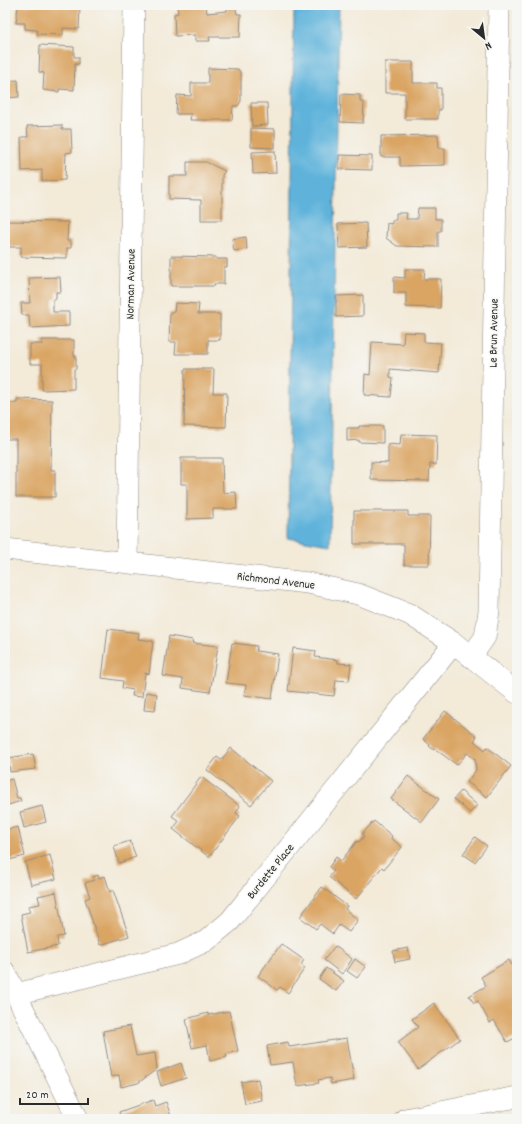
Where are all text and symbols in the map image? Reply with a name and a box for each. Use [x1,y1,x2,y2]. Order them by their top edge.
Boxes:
north arrow [464,18,504,58]
text: N [481,37,494,54]
street label: Norman Avenue [122,249,141,320]
street label: Le Brun Avenue [485,298,504,368]
street label: Richmond Avenue [236,568,316,595]
street label: Burdette Place [243,841,299,903]
scale bar [20,1080,88,1106]
text: 20 m [26,1087,49,1104]

